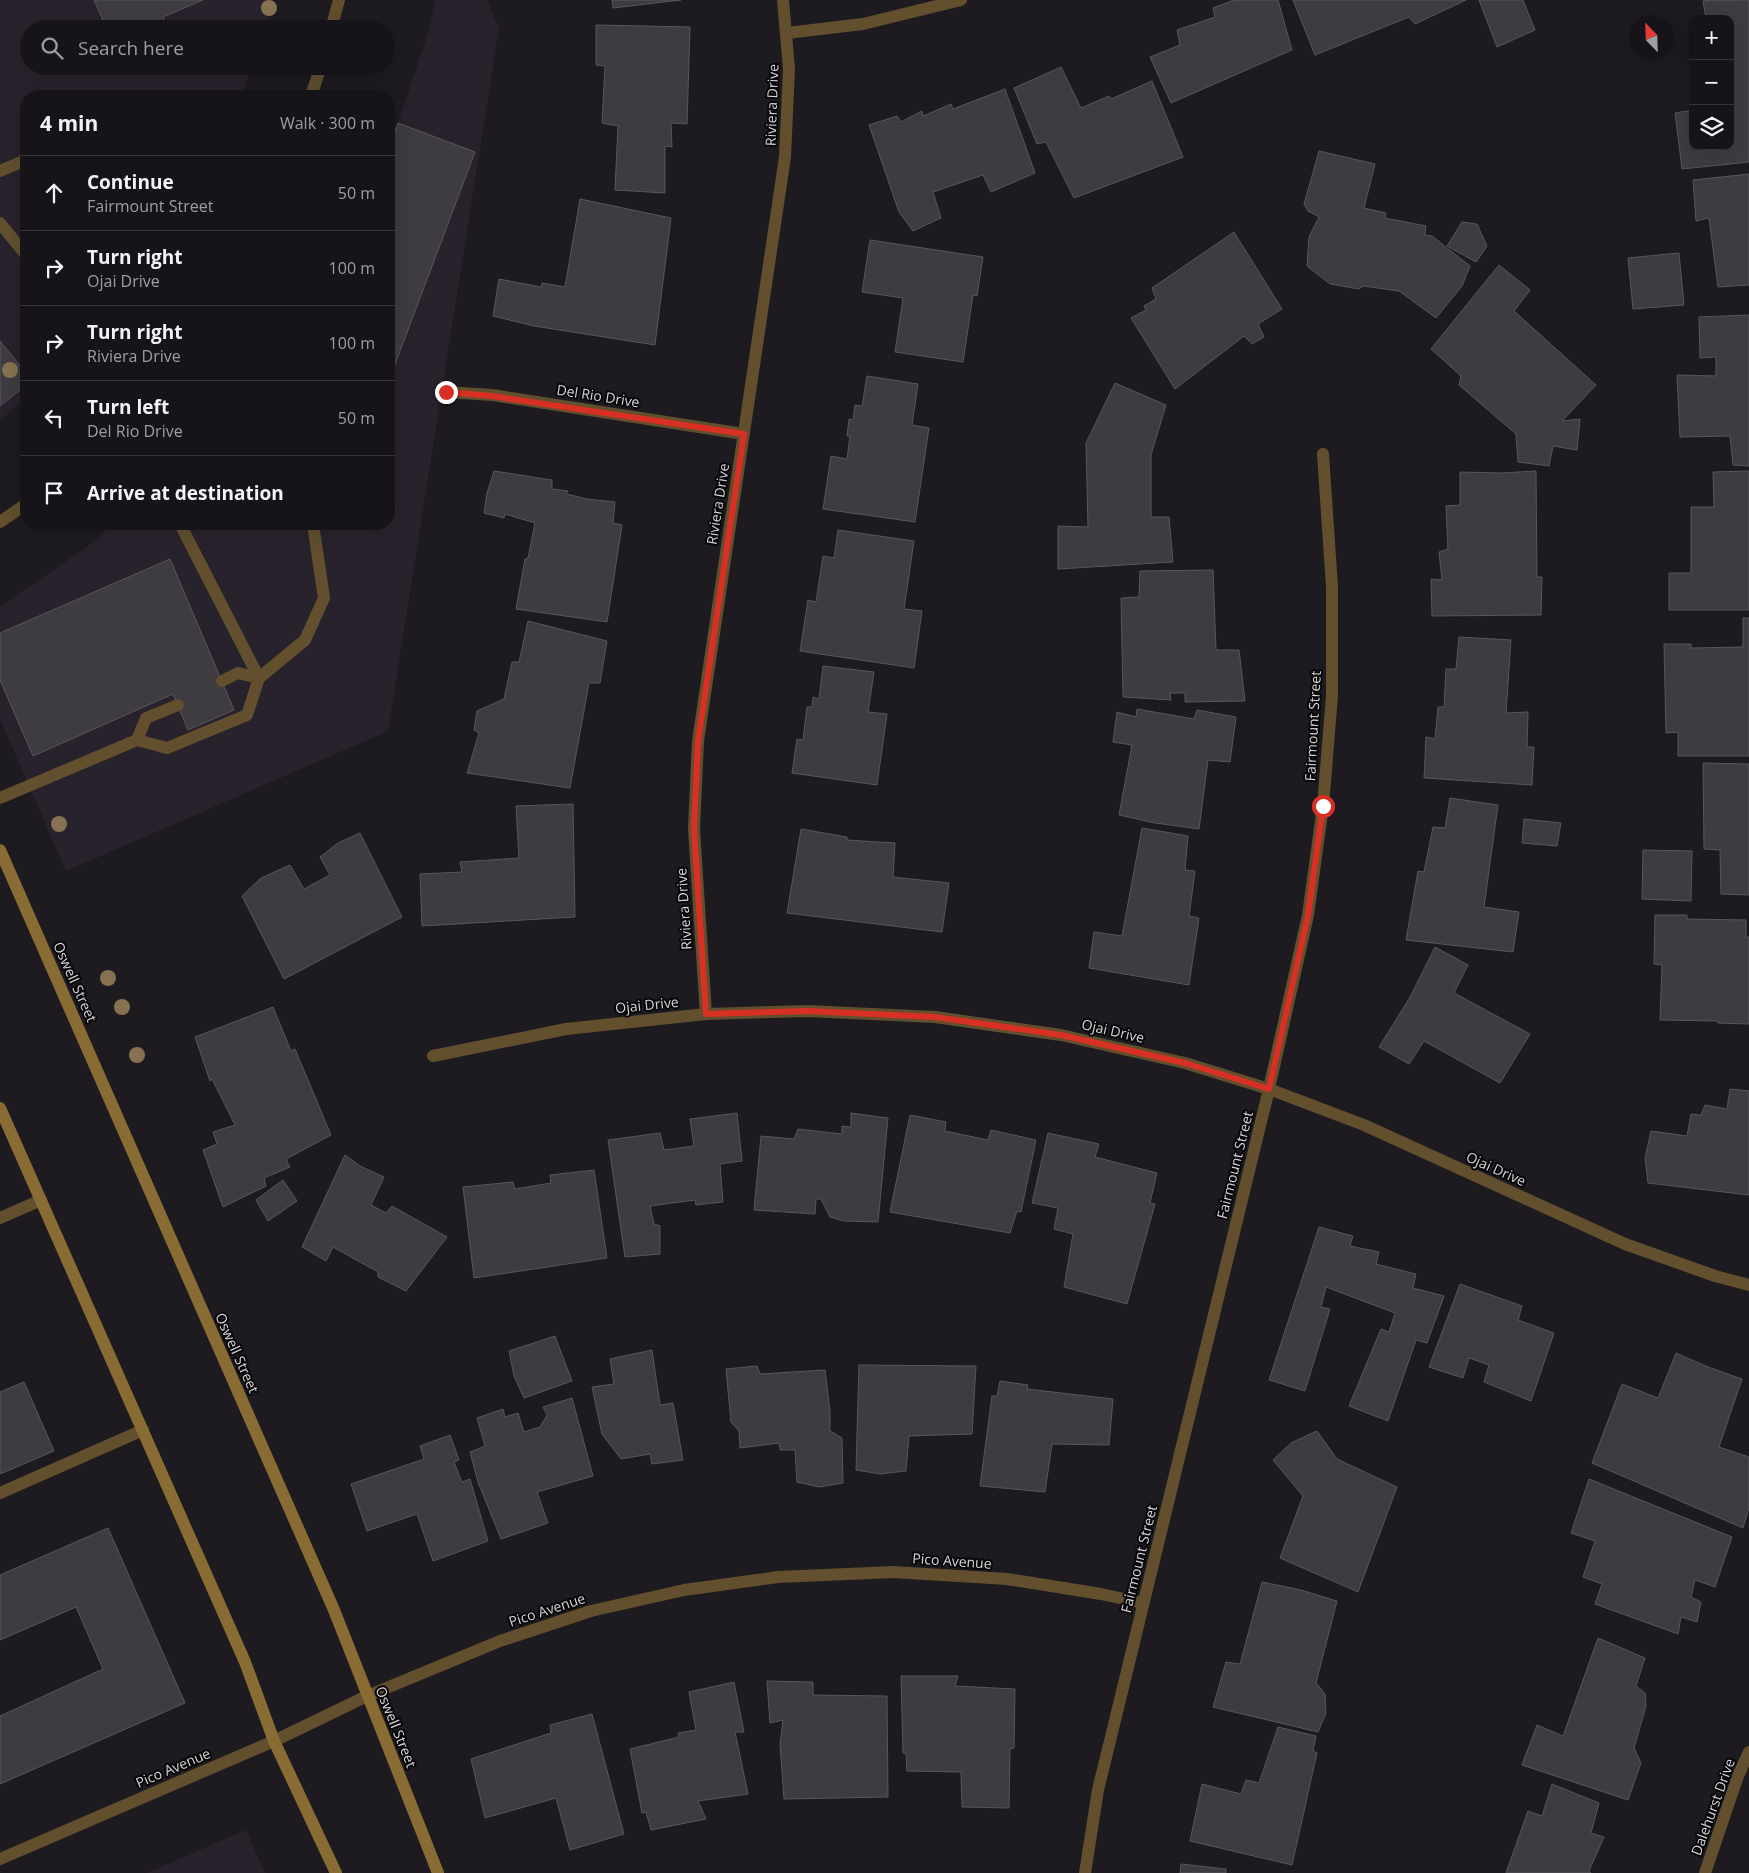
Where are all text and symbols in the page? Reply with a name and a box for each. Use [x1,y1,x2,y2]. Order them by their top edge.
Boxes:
north arrow [1629,15,1674,60]
map controls [1689,15,1734,150]
button: + [1689,15,1734,60]
search box [20,20,395,75]
icon: search [38,34,66,62]
text: Search here [78,35,184,61]
button: − [1689,60,1734,105]
street label: Riviera Drive [761,64,782,146]
button: layers [1689,105,1734,150]
text: 4 min [40,109,98,137]
text: Walk · 300 m [280,112,375,134]
text: Continue [87,169,174,195]
icon: ahead [40,179,68,207]
text: 50 m [338,182,375,204]
text: Fairmount Street [87,195,213,217]
text: Turn right [87,244,182,270]
icon: right [40,254,68,282]
text: 100 m [329,257,375,279]
text: Ojai Drive [87,270,160,292]
text: Turn right [87,319,182,345]
icon: right [40,329,68,357]
text: 100 m [329,332,375,354]
text: Riviera Drive [87,345,181,367]
street label: Del Rio Drive [555,380,641,411]
route end [435,381,458,404]
text: Turn left [87,394,169,420]
icon: left [40,404,68,432]
text: 50 m [338,407,375,429]
text: Del Rio Drive [87,420,183,442]
street label: Riviera Drive [702,462,733,546]
icon: arrive [40,479,68,507]
text: Arrive at destination [87,480,284,506]
street label: Fairmount Street [1300,670,1325,782]
route start [1312,795,1335,818]
street label: Riviera Drive [671,867,696,951]
street label: Oswell Street [49,939,102,1025]
street label: Ojai Drive [614,992,680,1017]
street label: Ojai Drive [1080,1014,1146,1047]
street label: Fairmount Street [1212,1109,1257,1221]
street label: Ojai Drive [1463,1147,1529,1190]
street label: Oswell Street [211,1310,264,1396]
street label: Fairmount Street [1116,1503,1161,1615]
street label: Pico Avenue [912,1548,992,1573]
street label: Pico Avenue [506,1588,588,1631]
street label: Oswell Street [372,1683,421,1770]
street label: Pico Avenue [133,1743,213,1792]
street label: Dalehurst Drive [1686,1756,1739,1858]

